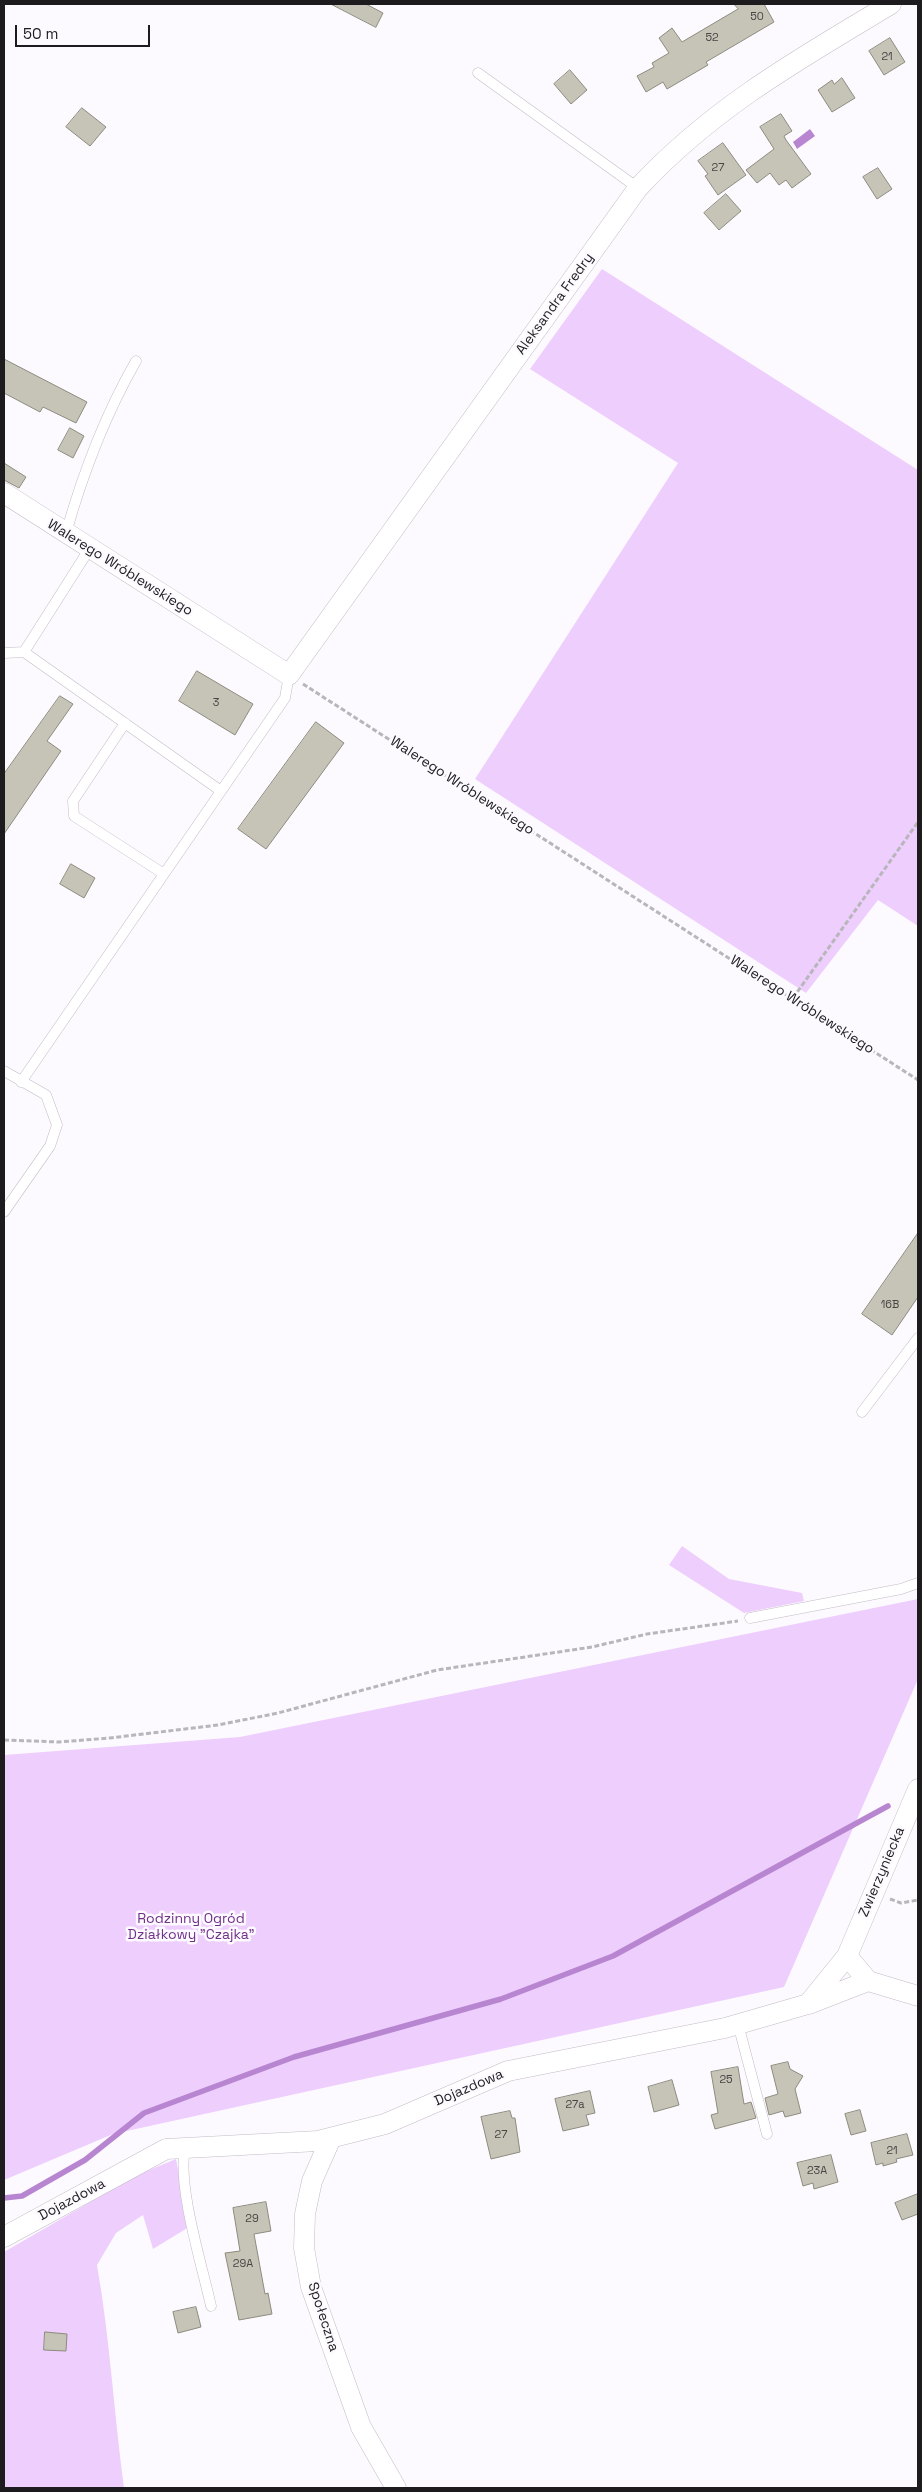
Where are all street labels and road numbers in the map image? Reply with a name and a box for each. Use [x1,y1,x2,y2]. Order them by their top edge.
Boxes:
street label: Aleksandra Fredry [513,250,597,358]
street label: Walerego Wróblewskiego [44,516,196,620]
street label: Walerego Wróblewskiego [387,733,537,839]
street label: Walerego Wróblewskiego [727,952,877,1058]
street label: Zwierzyniecka [855,1824,909,1920]
street label: Dojazdowa [432,2066,506,2110]
street label: Dojazdowa [36,2175,108,2225]
street label: Społeczna [304,2280,342,2354]

